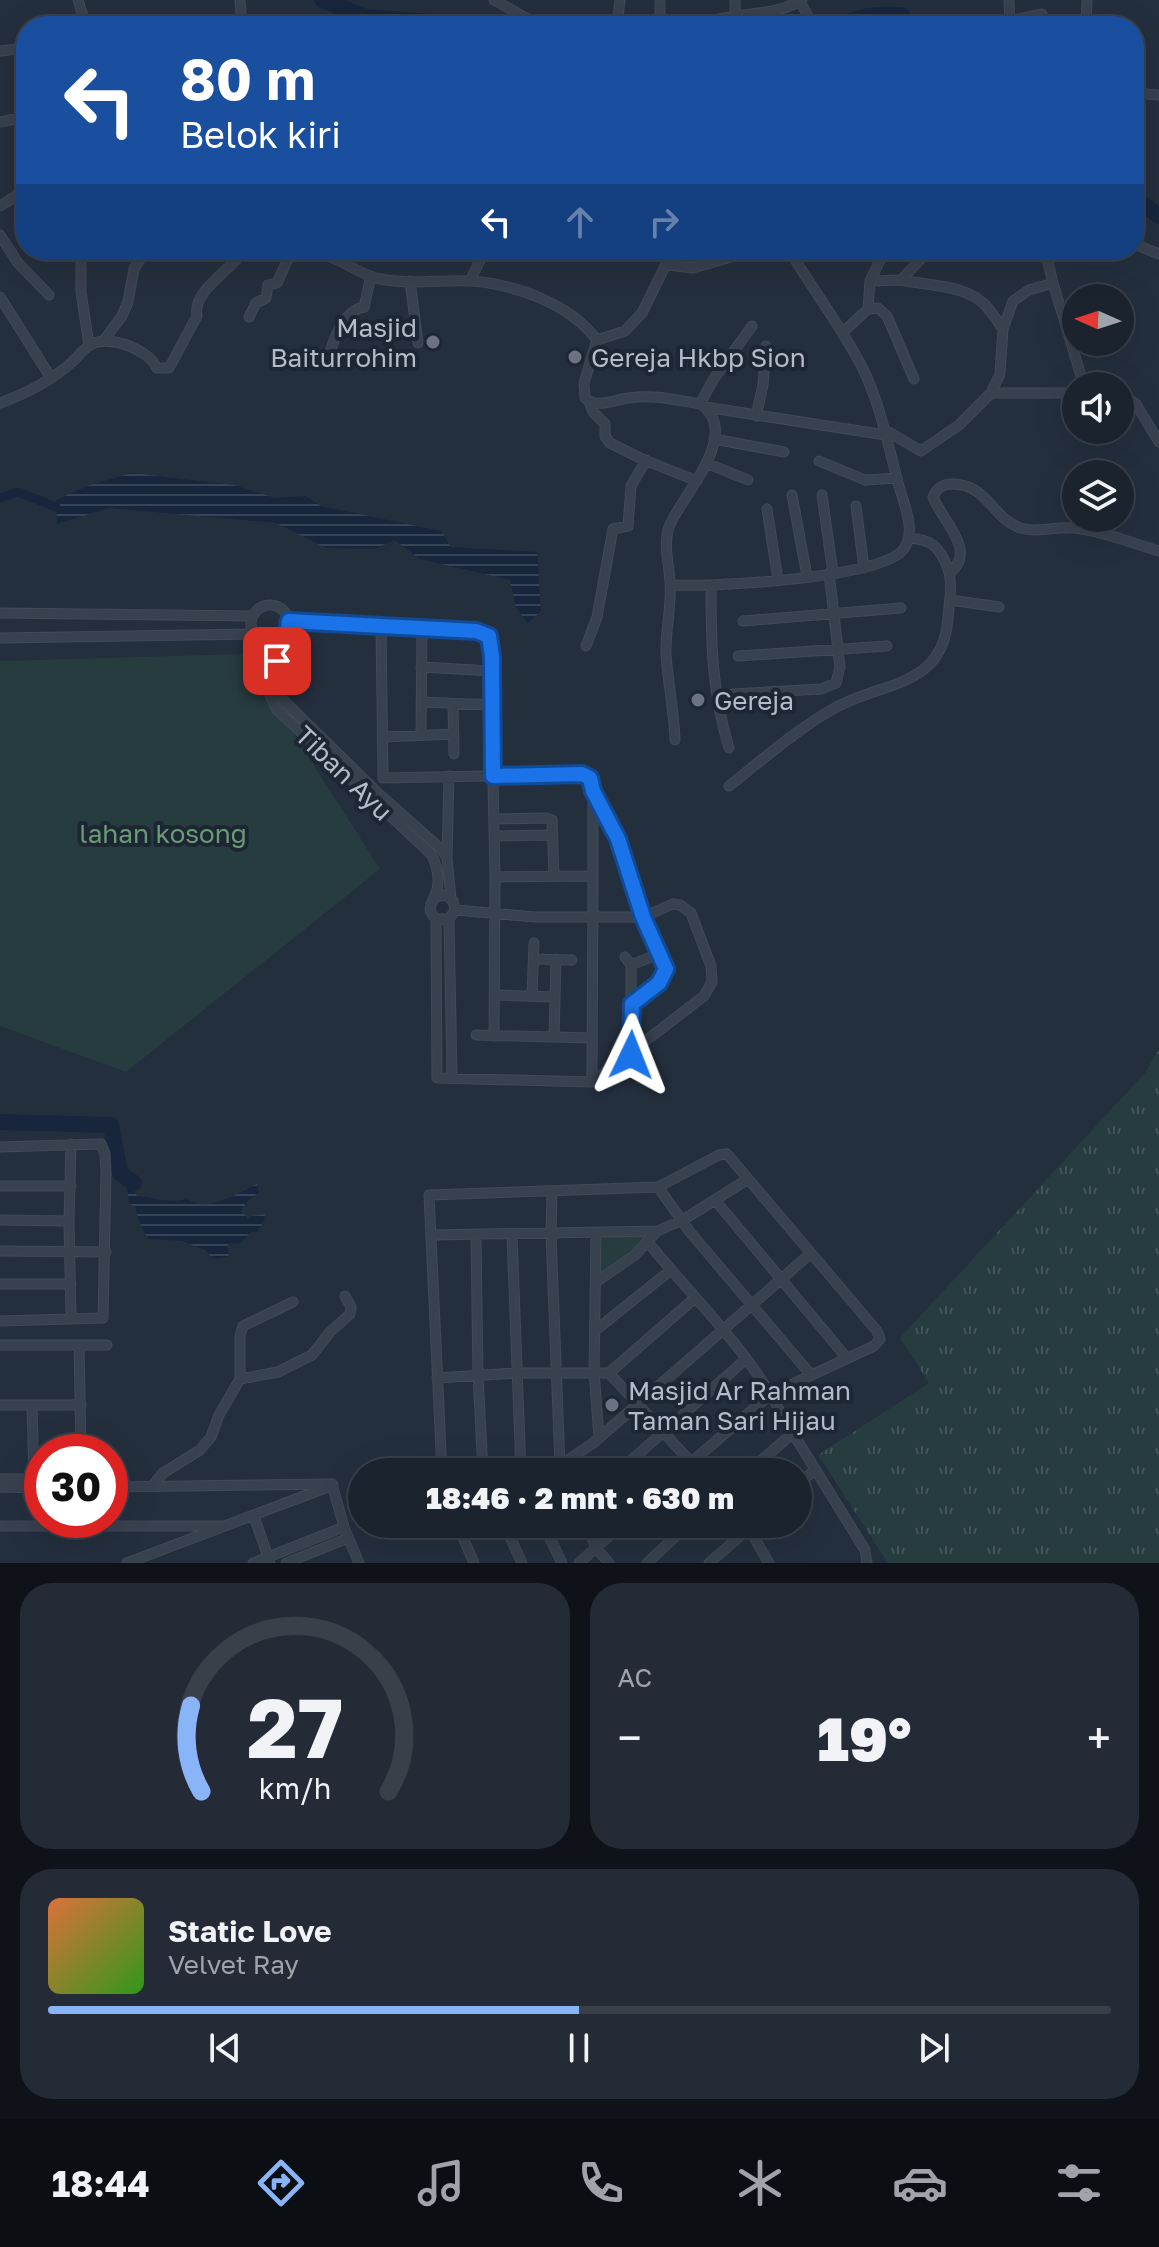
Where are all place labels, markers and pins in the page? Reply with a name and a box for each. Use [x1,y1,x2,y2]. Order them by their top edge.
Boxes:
place label: Masjid Baiturrohim [270,312,417,373]
marker: Masjid Baiturrohim [424,333,442,351]
place label: Gereja Hkbp Sion [591,342,806,373]
marker: Gereja Hkbp Sion [566,348,584,366]
pin [243,627,311,695]
place label: Gereja [714,685,794,716]
marker: Gereja [689,691,707,709]
place label: Masjid Ar Rahman Taman Sari Hijau [628,1375,851,1436]
marker: Masjid Ar Rahman Taman Sari Hijau [603,1396,621,1414]

